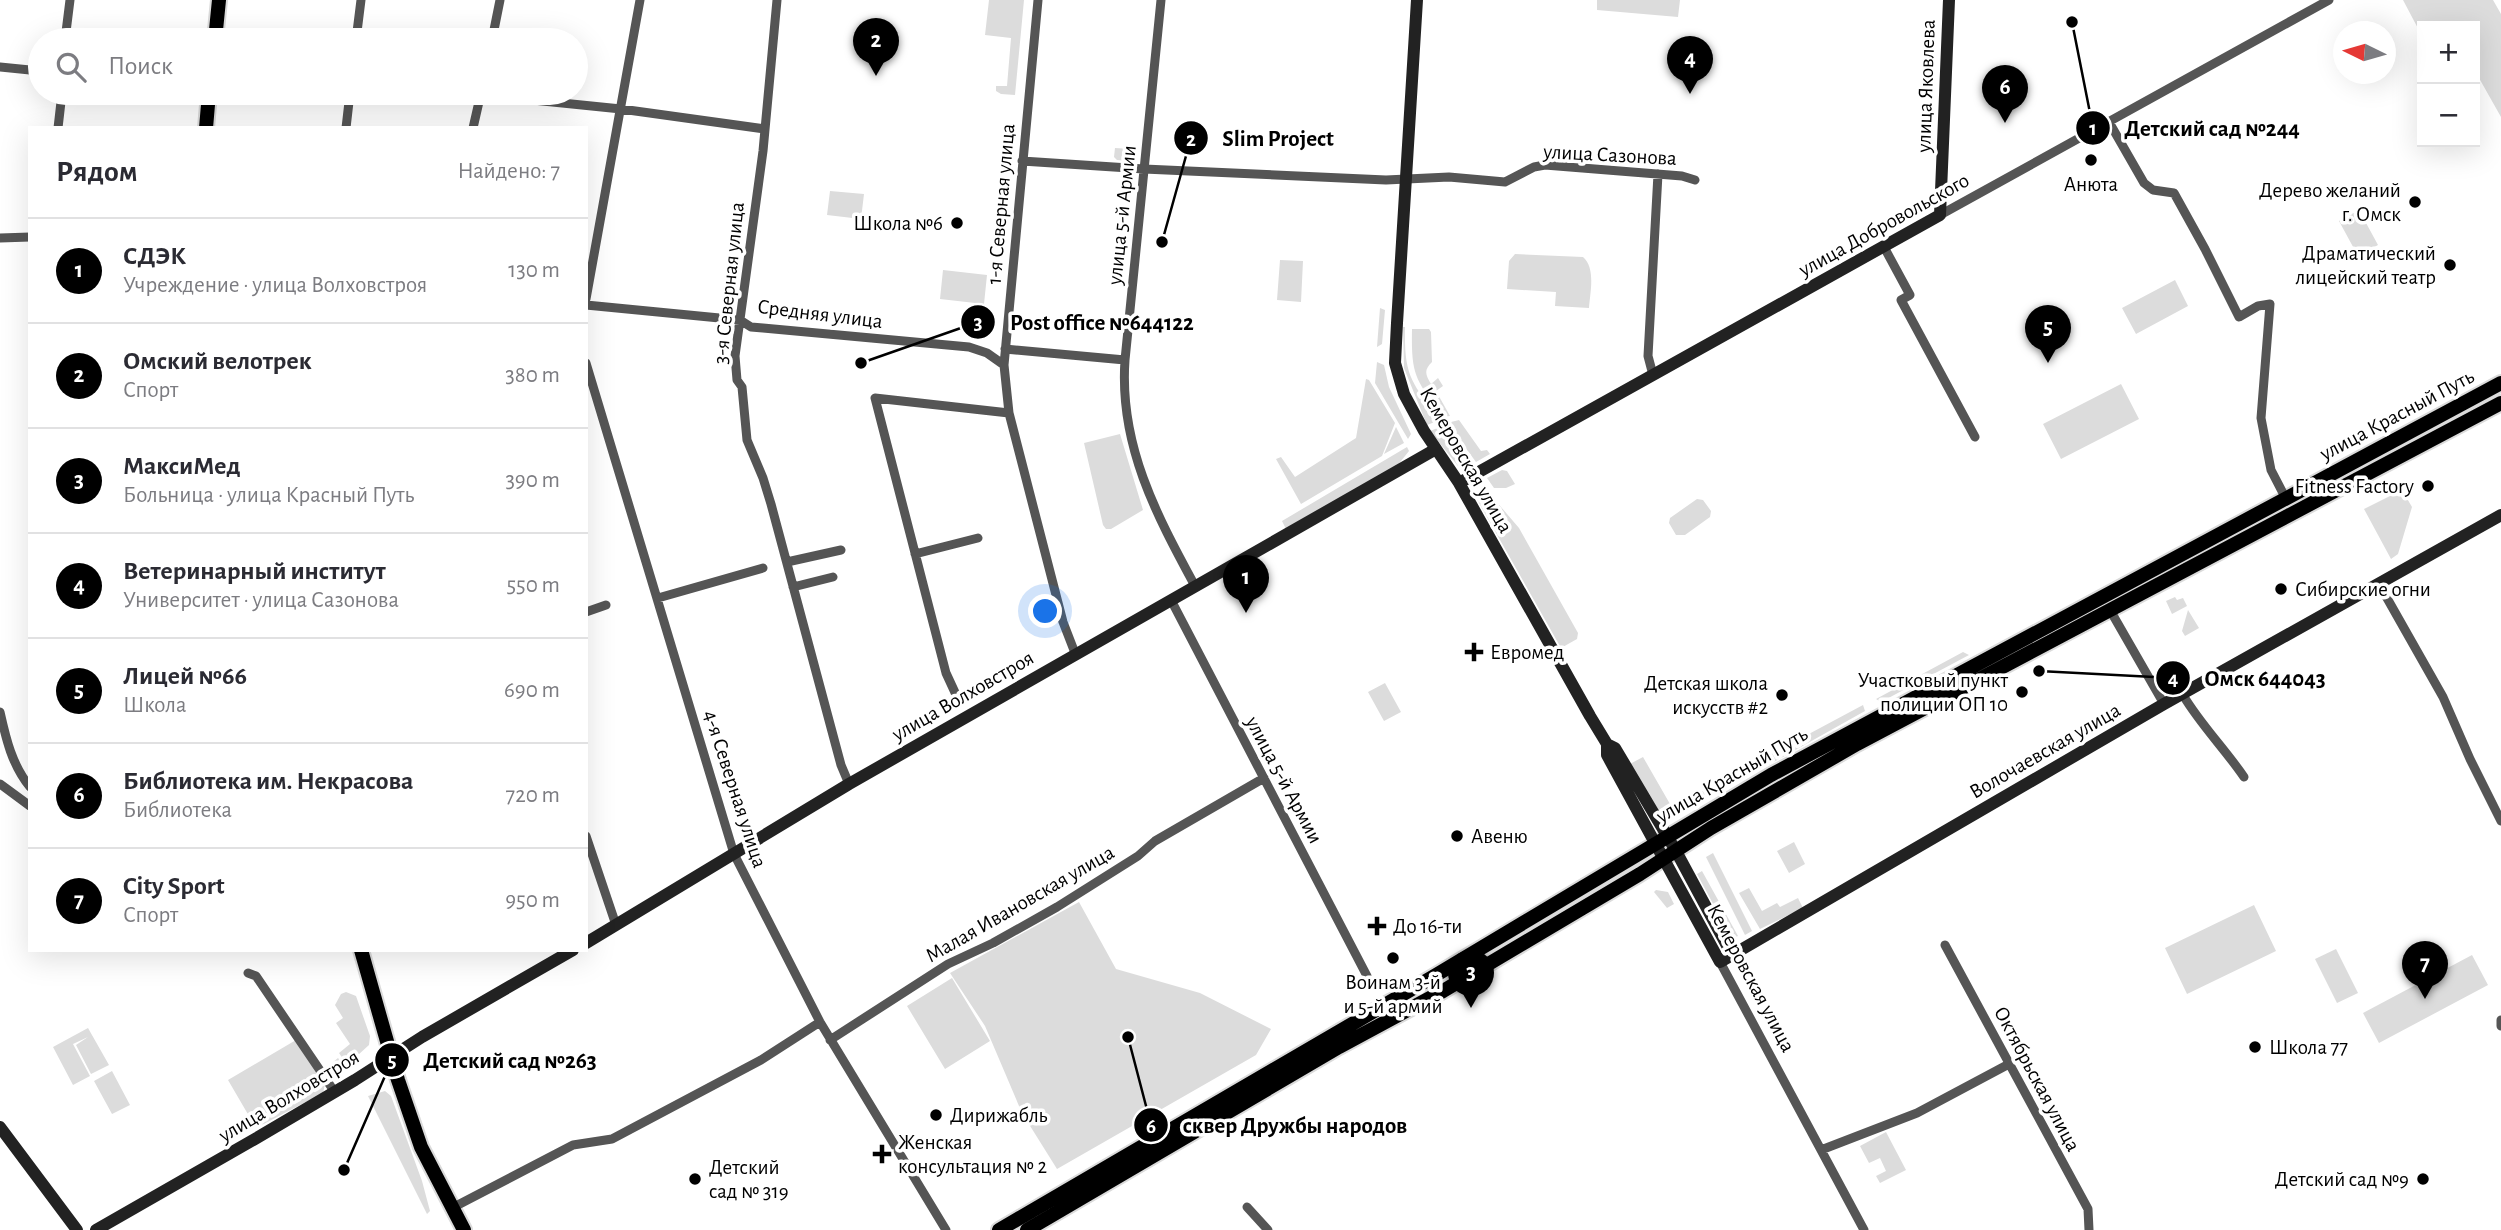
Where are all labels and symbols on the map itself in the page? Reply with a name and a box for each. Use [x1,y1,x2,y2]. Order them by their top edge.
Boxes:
pin: 2 [853,18,899,76]
street label: улица Яковлева [1913,19,1939,154]
north arrow [2333,21,2396,84]
pin: 4 [1667,36,1713,94]
pin: 6 [1982,65,2028,123]
callout: Детский сад №244 [2075,106,2314,150]
callout: Slim Project [1174,116,1348,160]
text: 1 [2089,118,2097,139]
text: Детский сад №244 [2124,118,2300,141]
street label: 1-я Северная улица [984,122,1019,285]
text: Slim Project [1222,128,1334,151]
text: 2 [1186,129,1196,150]
street label: улица Сазонова [1542,141,1678,169]
street label: улица 5-й Армии [1104,144,1140,287]
marker: Анюта [2083,152,2099,168]
street label: улица Добровольского [1794,169,1973,281]
place label: Анюта [2064,174,2119,195]
place label: Дерево желаний г. Омск [2259,180,2401,225]
marker: Дерево желаний г. Омск [2407,194,2423,210]
street label: 3-я Северная улица [710,201,748,365]
place label: Школа №6 [853,213,943,234]
marker: Школа №6 [949,215,965,231]
place label: Драматический лицейский театр [2295,243,2436,288]
marker: Драматический лицейский театр [2442,257,2458,273]
street label: Средняя улица [756,296,884,332]
callout: Post office №644122 [961,300,1208,344]
pin: 5 [2025,305,2071,363]
text: 3 [973,312,983,333]
text: Post office №644122 [1010,312,1194,335]
street label: улица Красный Путь [2316,366,2477,465]
street label: Кемеровская улица [1416,384,1516,537]
place label: Fitness Factory [2295,476,2414,497]
marker: Fitness Factory [2420,478,2436,494]
pin: 1 [1223,555,1269,613]
place label: Сибирские огни [2295,579,2431,600]
marker: Сибирские огни [2273,581,2289,597]
your location [1028,594,1062,628]
marker: Евромед [1464,642,1484,662]
place label: Евромед [1490,642,1564,663]
street label: улица Волховстроя [888,647,1037,746]
callout: Омск 644043 [2155,656,2340,700]
text: 4 [2168,668,2178,689]
text: Омск 644043 [2204,668,2326,691]
place label: Участковый пункт полиции ОП 10 [1858,670,2008,715]
place label: Детская школа искусств #2 [1644,673,1768,718]
marker: Участковый пункт полиции ОП 10 [2014,684,2030,700]
marker: Детская школа искусств #2 [1774,687,1790,703]
street label: Волочаевская улица [1966,699,2124,803]
street label: 4-я Северная улица [700,708,770,871]
street label: улица 5-й Армии [1241,712,1326,847]
street label: улица Красный Путь [1652,723,1811,827]
place label: Авеню [1471,826,1528,847]
marker: Авеню [1449,828,1465,844]
street label: Малая Ивановская улица [922,841,1118,967]
street label: Кемеровская улица [1703,900,1799,1056]
marker: До 16-ти [1367,916,1387,936]
place label: До 16-ти [1393,916,1462,937]
pin: 7 [2402,941,2448,999]
marker: Воинам 3-й и 5-й армий [1385,950,1401,966]
pin: 3 [1448,950,1494,1008]
place label: Воинам 3-й и 5-й армий [1343,972,1443,1017]
street label: Октябрьская улица [1990,1003,2084,1155]
place label: Школа 77 [2269,1037,2348,1058]
callout: Детский сад №263 [375,1038,611,1082]
marker: Школа 77 [2247,1039,2263,1055]
street label: улица Волховстроя [214,1046,363,1147]
text: 5 [387,1050,397,1071]
text: Детский сад №263 [423,1050,597,1073]
callout: сквер Дружбы народов [1134,1103,1421,1147]
place label: Дирижабль [950,1105,1047,1126]
marker: Дирижабль [928,1107,944,1123]
text: сквер Дружбы народов [1183,1115,1407,1138]
text: 6 [1146,1116,1156,1137]
place label: Женская консультация № 2 [898,1132,1047,1177]
marker: Женская консультация № 2 [872,1144,892,1164]
place label: Детский сад № 319 [709,1157,789,1202]
place label: Детский сад №9 [2275,1169,2409,1190]
marker: Детский сад № 319 [687,1171,703,1187]
marker: Детский сад №9 [2415,1171,2431,1187]

